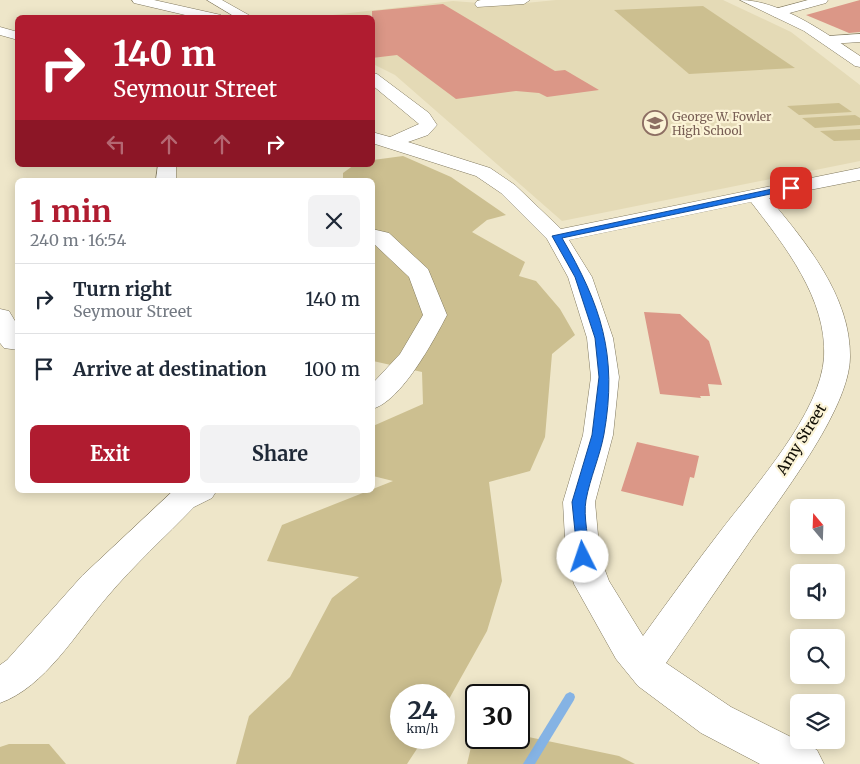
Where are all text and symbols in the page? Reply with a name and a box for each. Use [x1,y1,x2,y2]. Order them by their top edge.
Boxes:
text: 140 m [113,32,216,76]
icon: right [30,35,95,100]
text: Seymour Street [113,75,277,103]
place label: George W. Fowler High School [672,109,772,138]
school or university icon: George W. Fowler High School [642,110,668,136]
icon: left [102,130,130,158]
icon: ahead [155,130,183,158]
icon: ahead [208,130,236,158]
icon: right [261,130,289,158]
pin [770,167,812,209]
icon: arrive [777,174,805,202]
text: 1 min [30,192,112,230]
button: close [308,195,360,247]
text: 240 m · 16:54 [30,230,126,250]
text: Turn right [73,277,172,301]
icon: right [30,285,58,313]
text: 140 m [305,287,360,311]
text: Seymour Street [73,301,192,321]
icon: arrive [30,355,58,383]
text: Arrive at destination [73,357,267,381]
text: 100 m [304,357,360,381]
street label: Amy Street [771,400,830,479]
button: Exit [30,425,190,483]
button: Share [200,425,360,483]
north arrow [790,499,845,554]
map controls [790,499,845,749]
position arrow [556,530,608,582]
button: sound [790,564,845,619]
button: search [790,629,845,684]
speed limit sign: 30 [465,684,530,749]
text: 24 [407,694,438,726]
button: layers [790,694,845,749]
text: km/h [407,721,438,736]

